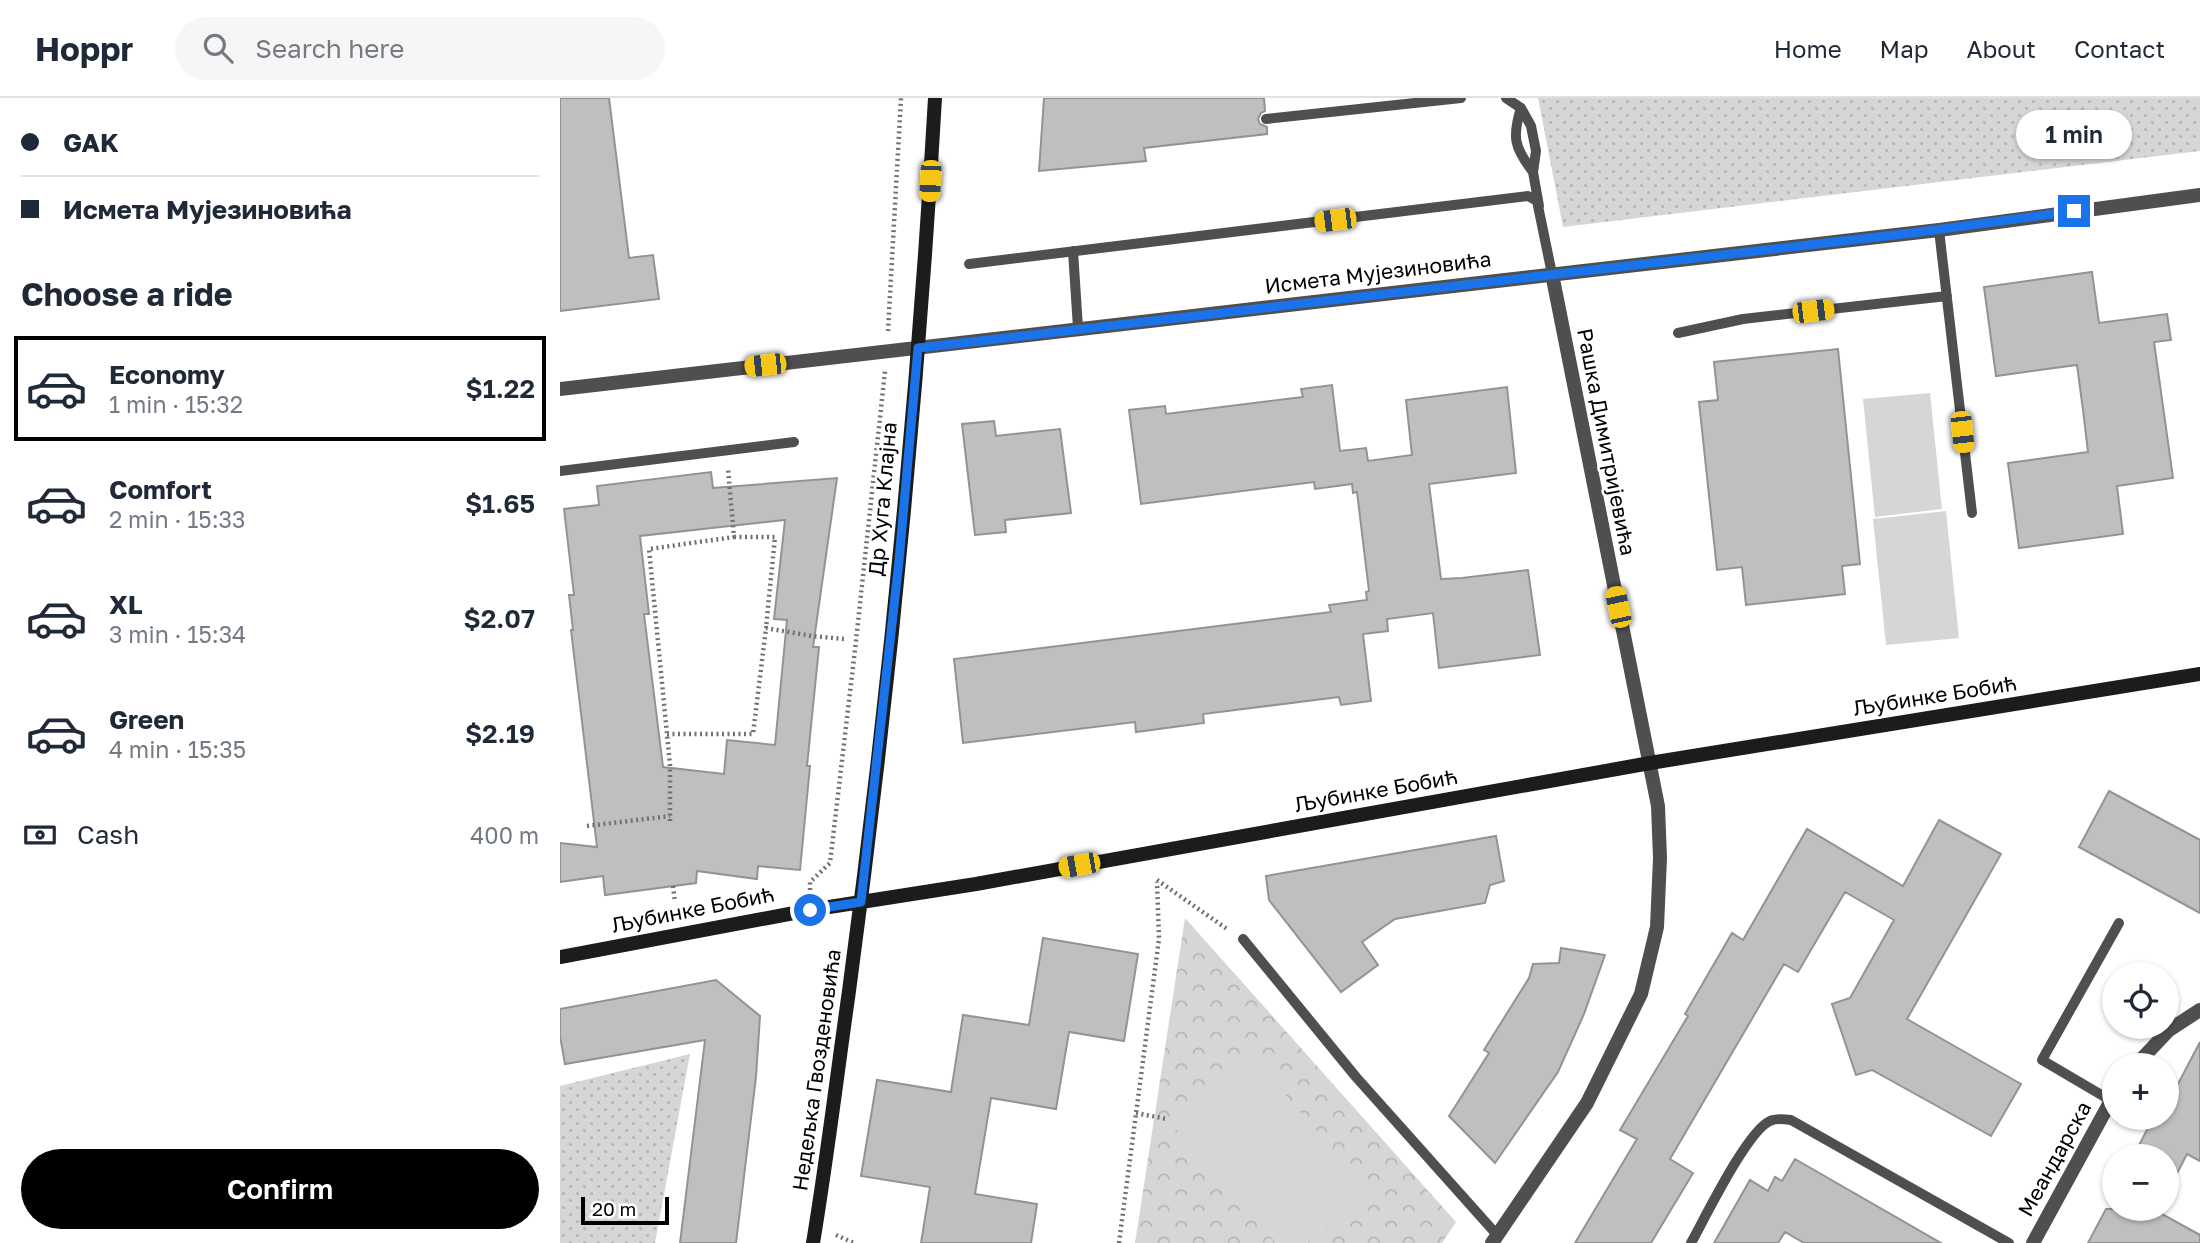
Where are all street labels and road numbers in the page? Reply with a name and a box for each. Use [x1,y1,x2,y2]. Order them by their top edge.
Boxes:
street label: Исмета Мујезиновића [1263,245,1493,299]
street label: Рашка Димитријевића [1572,326,1642,558]
street label: Др Хуга Клајна [862,421,902,577]
street label: Љубинке Бобић [1851,669,2018,721]
street label: Љубинке Бобић [1292,763,1459,817]
street label: Љубинке Бобић [609,880,776,938]
street label: Недељка Гвозденовића [786,947,846,1192]
street label: Меандарска [2012,1096,2096,1221]

